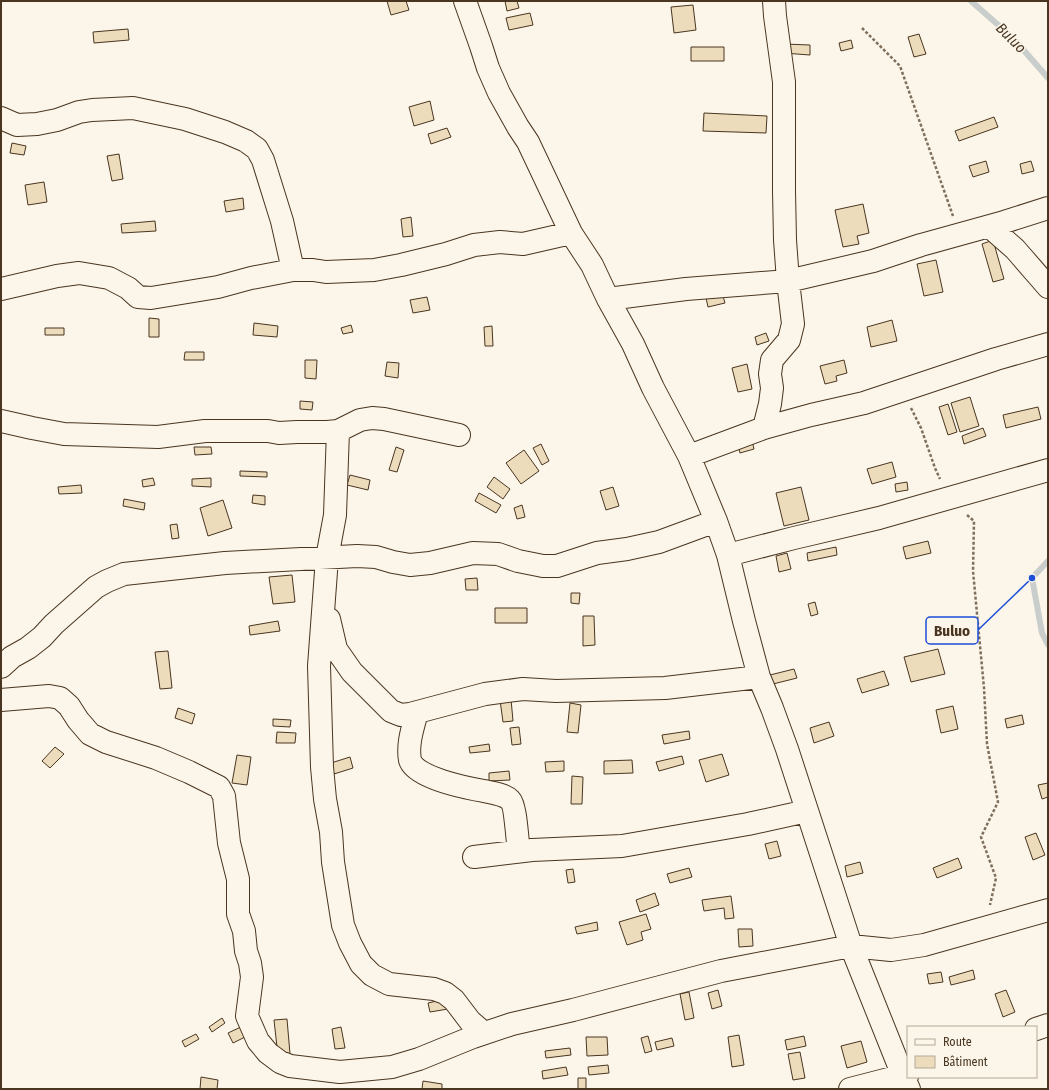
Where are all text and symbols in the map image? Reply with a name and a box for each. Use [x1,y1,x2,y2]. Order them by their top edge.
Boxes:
water label: Buluo [992,19,1030,57]
callout: Buluo [926,617,978,644]
text: Buluo [934,622,970,640]
legend [907,1026,1037,1078]
text: Route [943,1035,972,1049]
text: Bâtiment [943,1055,988,1069]

